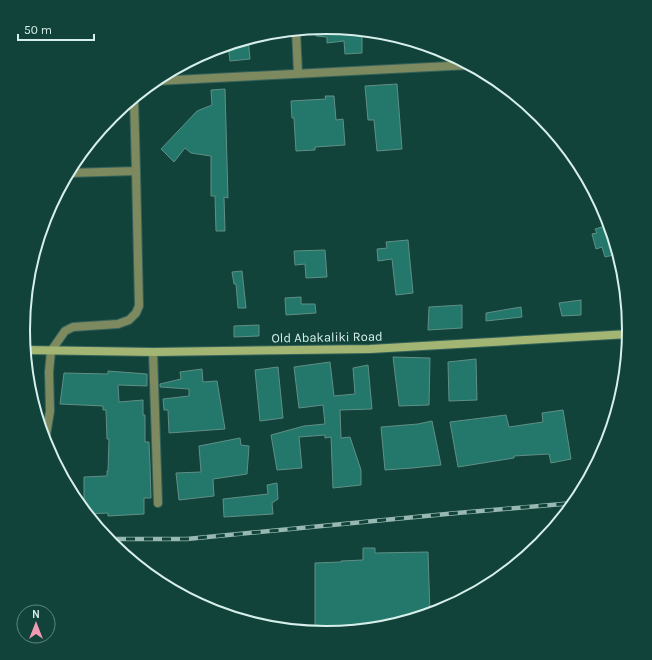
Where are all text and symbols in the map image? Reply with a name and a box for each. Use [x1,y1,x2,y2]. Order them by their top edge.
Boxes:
scale bar [18,16,94,42]
text: 50 m [24,23,52,37]
street label: Old Abakaliki Road [271,329,383,345]
north arrow [16,604,56,644]
text: N [32,608,40,621]

